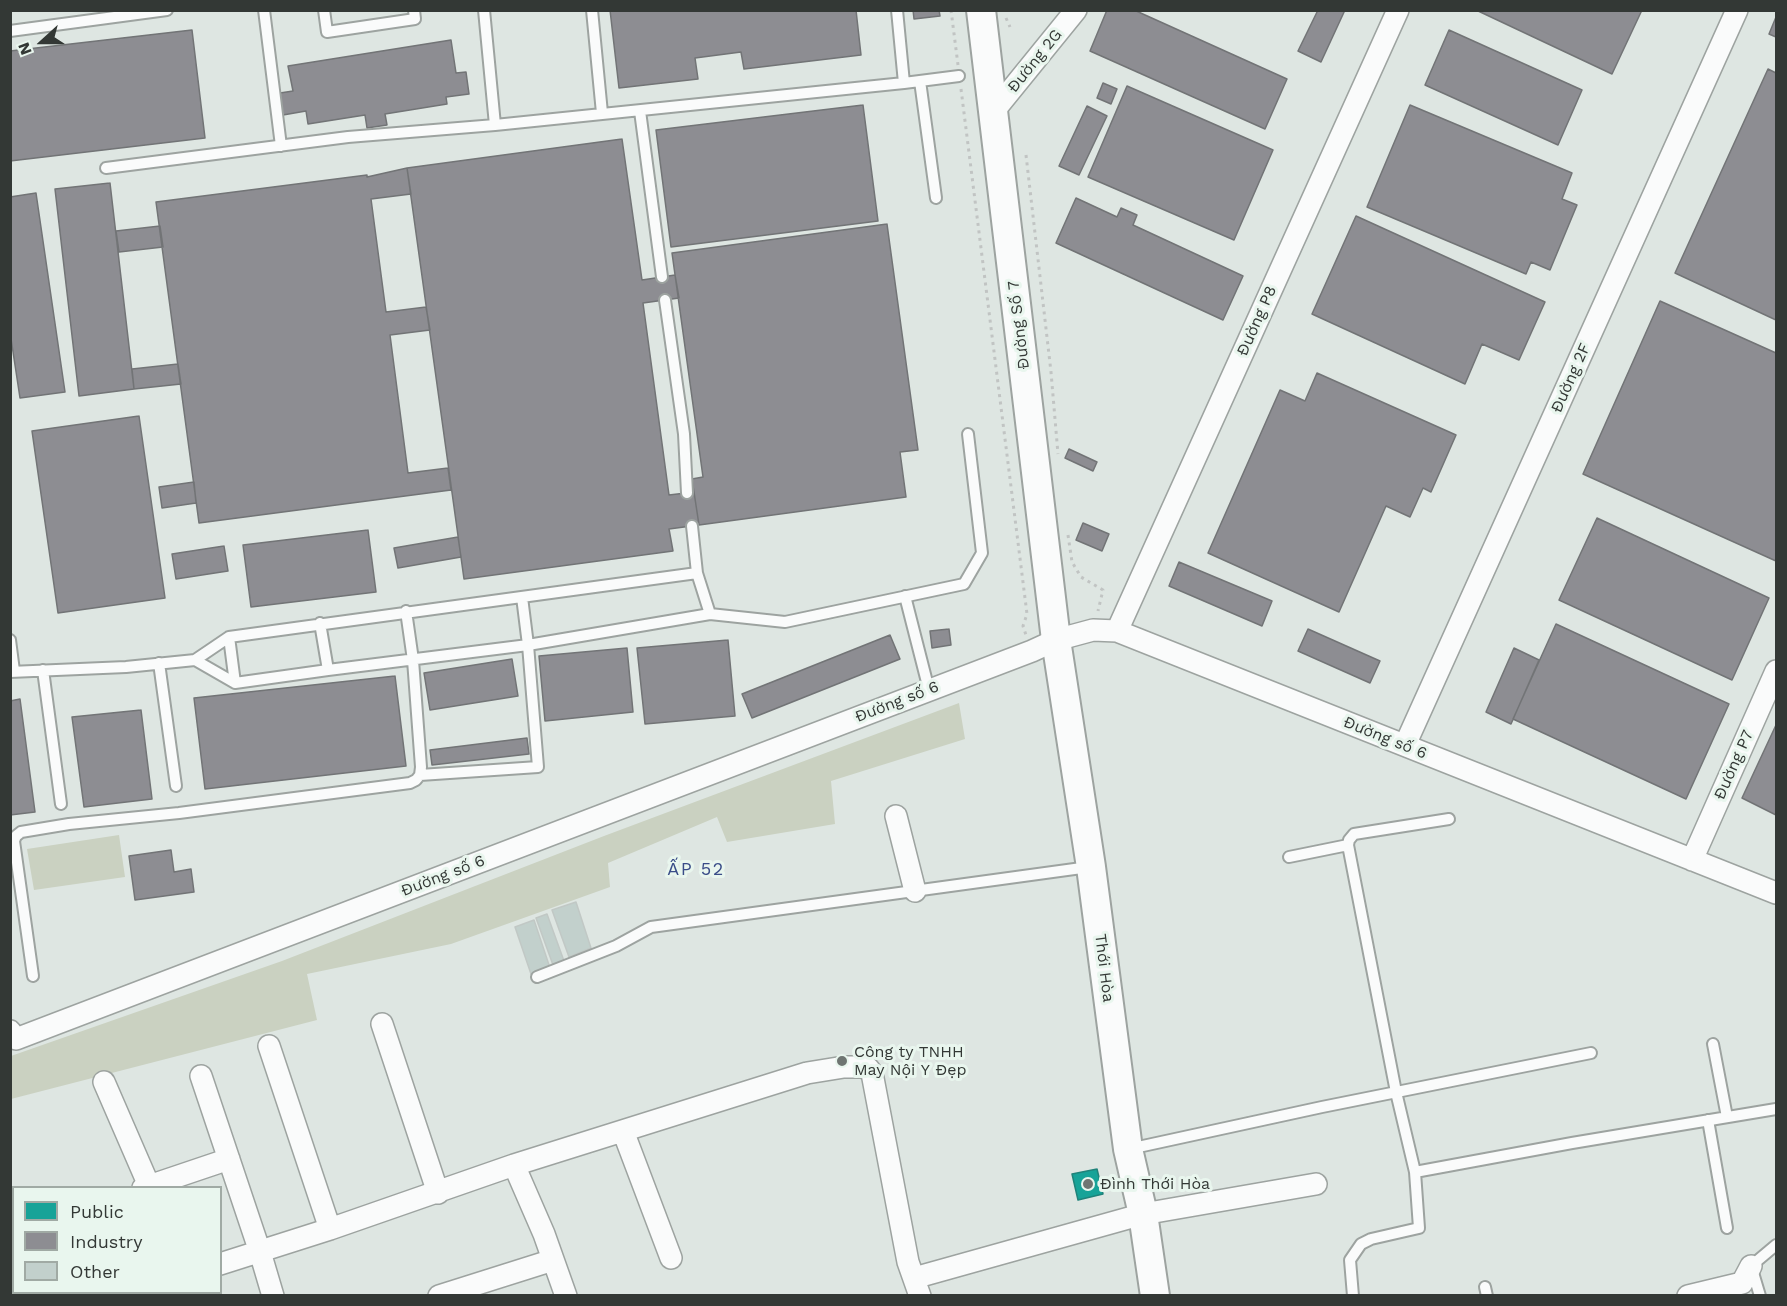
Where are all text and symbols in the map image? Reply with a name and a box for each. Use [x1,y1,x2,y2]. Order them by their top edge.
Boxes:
north arrow [12,12,72,72]
street label: Đường 2G [1004,25,1066,97]
text: N [14,40,36,58]
street label: Đường Số 7 [1004,279,1034,371]
street label: Đường P8 [1233,283,1281,359]
street label: Đường 2F [1547,340,1595,416]
street label: Đường số 6 [852,677,942,727]
street label: Đường số 6 [1340,713,1430,763]
street label: Đường P7 [1710,727,1758,803]
street label: Đường số 6 [398,851,488,901]
district label: ẤP 52 [667,859,725,881]
street label: Thới Hòa [1090,933,1118,1003]
place label: Công ty TNHH May Nội Y Đẹp [854,1042,966,1080]
marker: Công ty TNHH May Nội Y Đẹp [835,1054,849,1068]
place label: Đình Thới Hòa [1100,1174,1210,1194]
marker: Đình Thới Hòa [1081,1177,1095,1191]
legend [12,1186,222,1294]
text: Public [70,1201,124,1222]
text: Industry [70,1231,142,1252]
text: Other [70,1261,120,1282]

